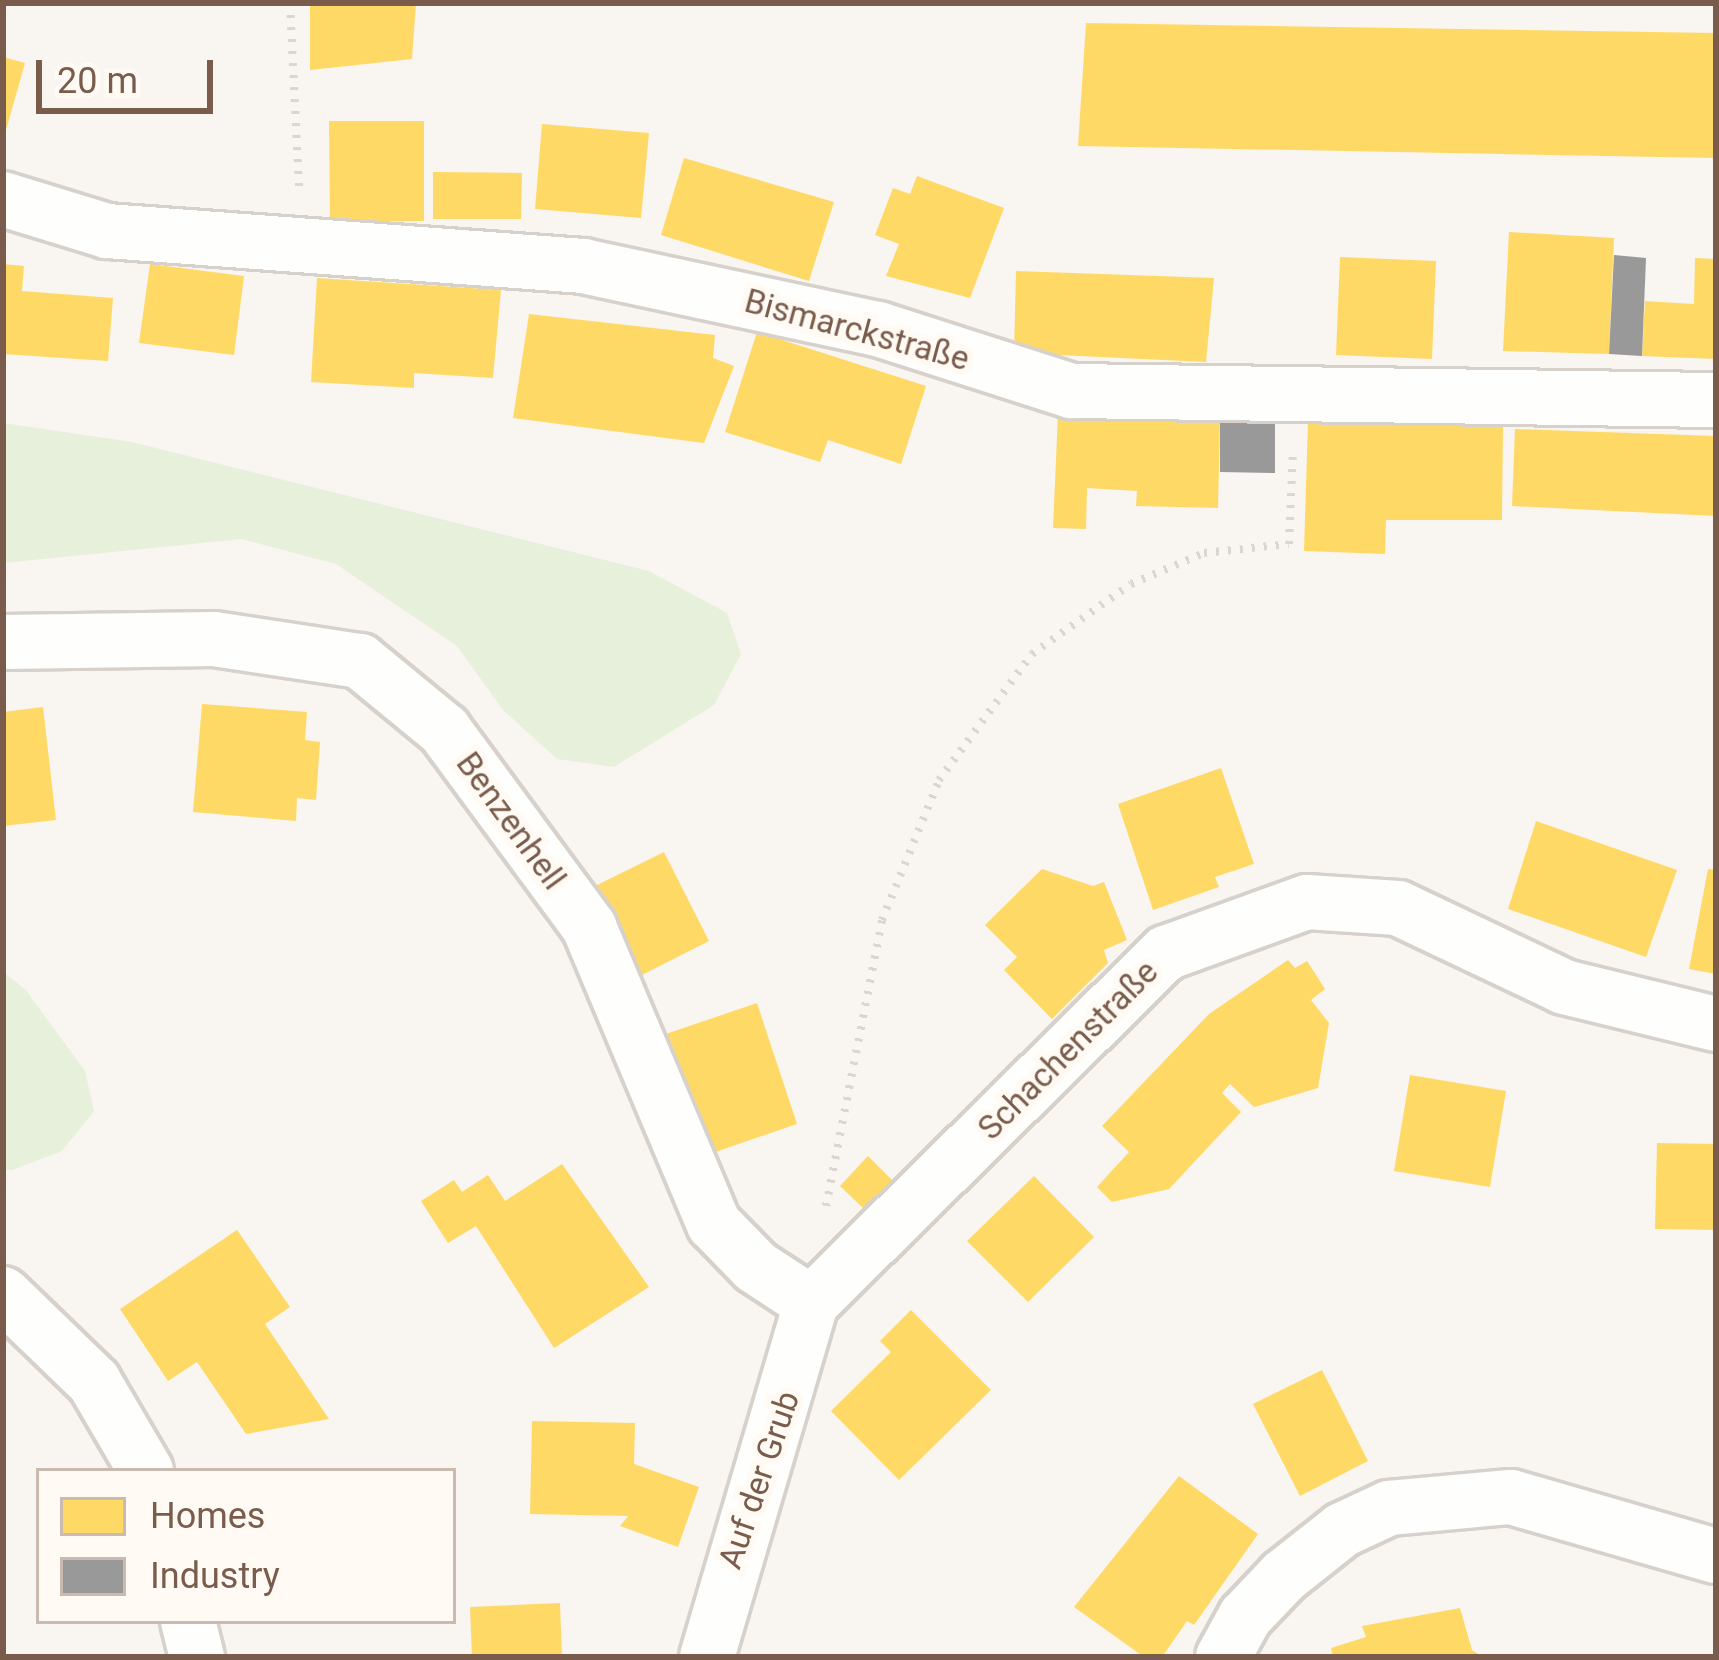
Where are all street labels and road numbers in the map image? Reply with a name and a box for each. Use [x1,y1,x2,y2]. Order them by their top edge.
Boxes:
street label: Bismarckstraße [740,281,974,379]
street label: Benzenhell [448,745,574,897]
street label: Schachenstraße [970,952,1166,1148]
street label: Auf der Grub [710,1386,808,1574]

